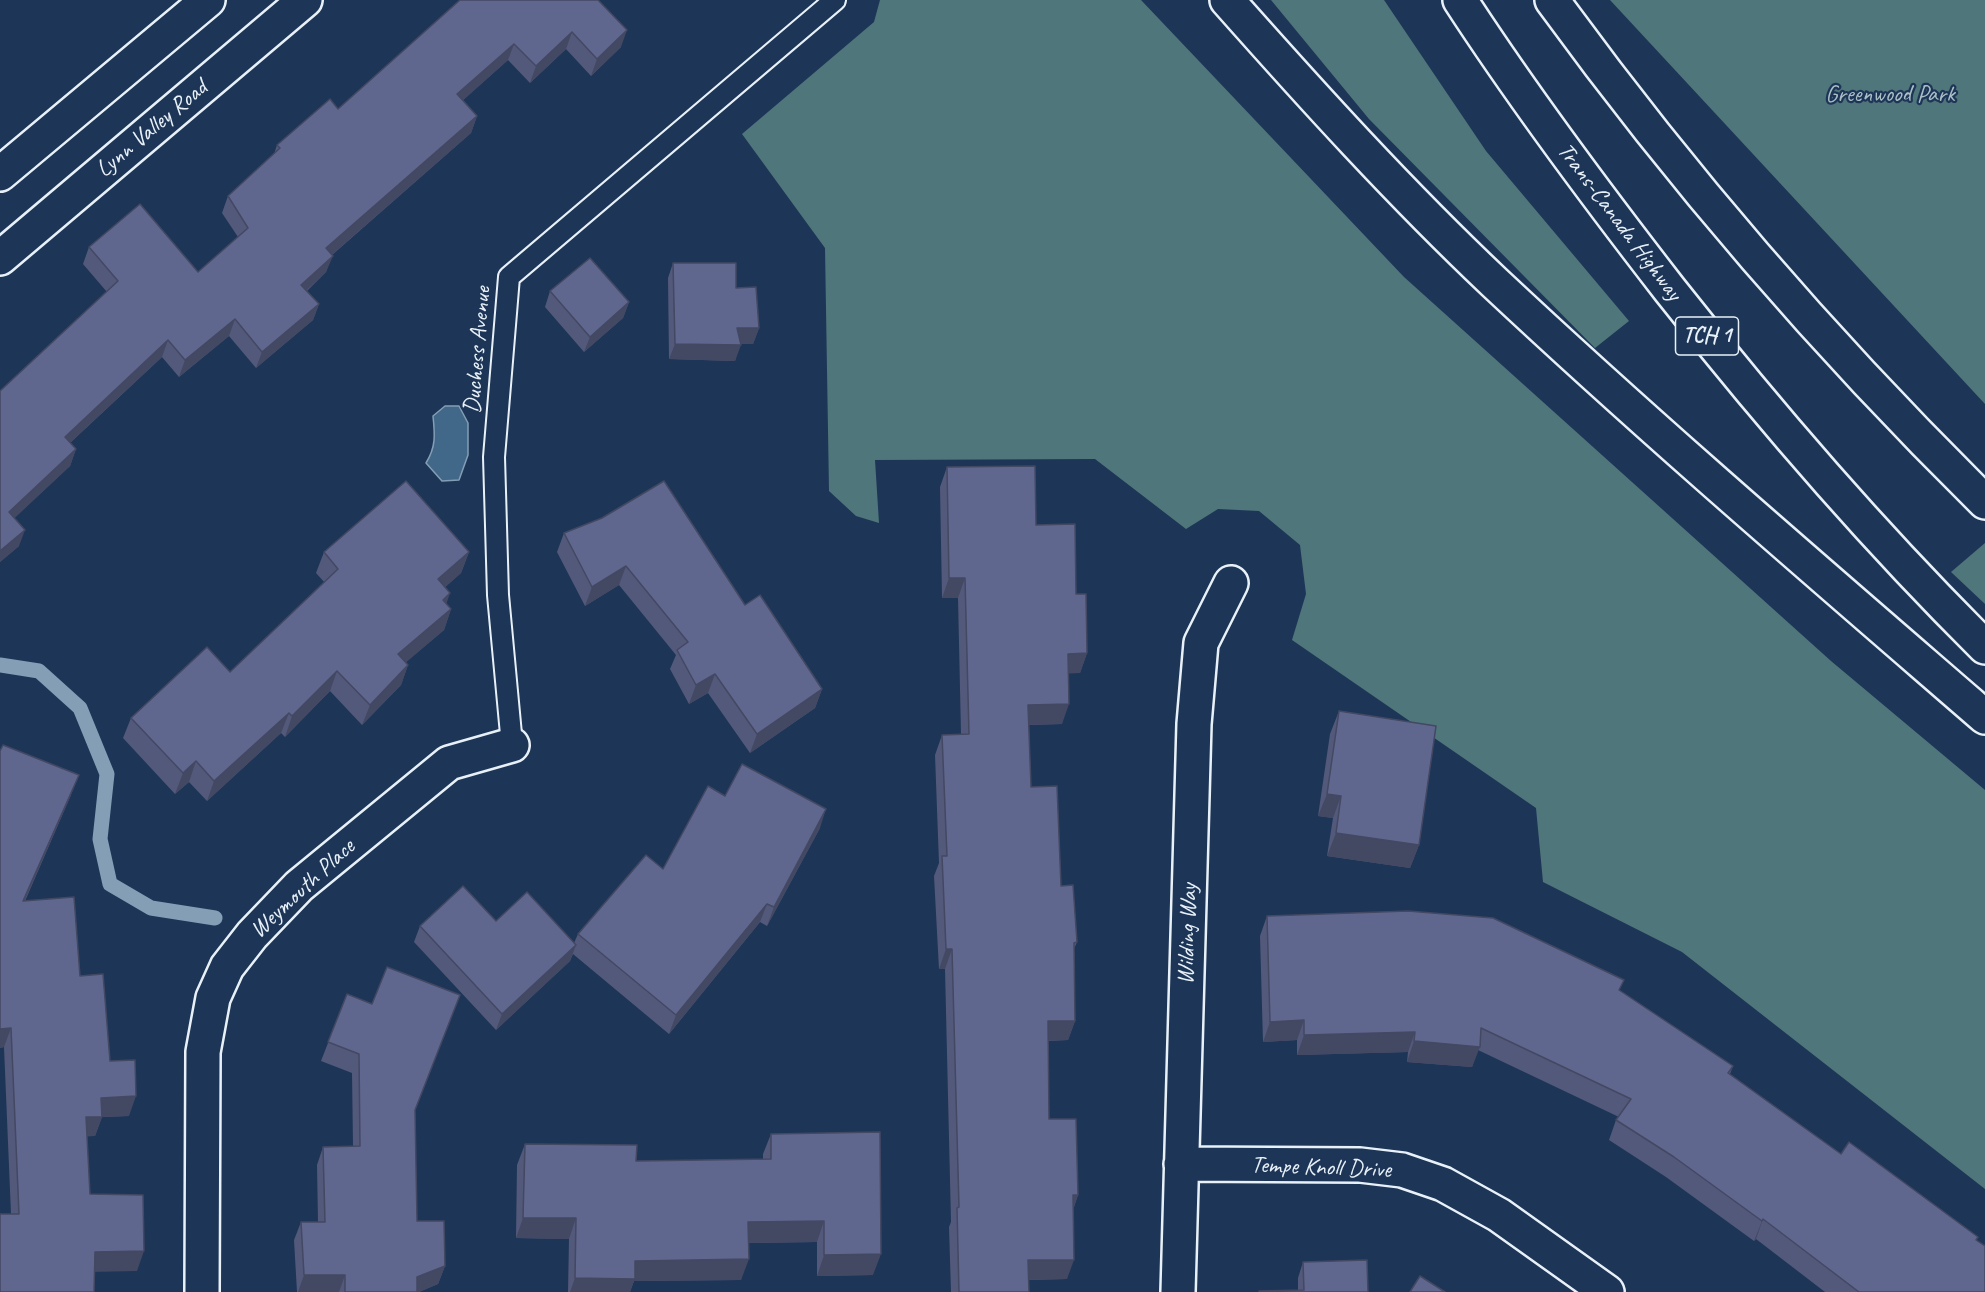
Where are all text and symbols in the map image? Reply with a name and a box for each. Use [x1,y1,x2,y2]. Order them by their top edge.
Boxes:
street label: Lynn Valley Road [90,74,214,184]
park label: Greenwood Park [1825,81,1955,109]
street label: Trans-Canada Highway [1550,137,1688,307]
street label: Duchess Avenue [458,285,498,415]
road number: TCH 1 [1676,317,1738,355]
street label: Weymouth Place [245,833,361,945]
street label: Wilding Way [1172,883,1204,985]
street label: Tempe Knoll Drive [1251,1151,1391,1185]

